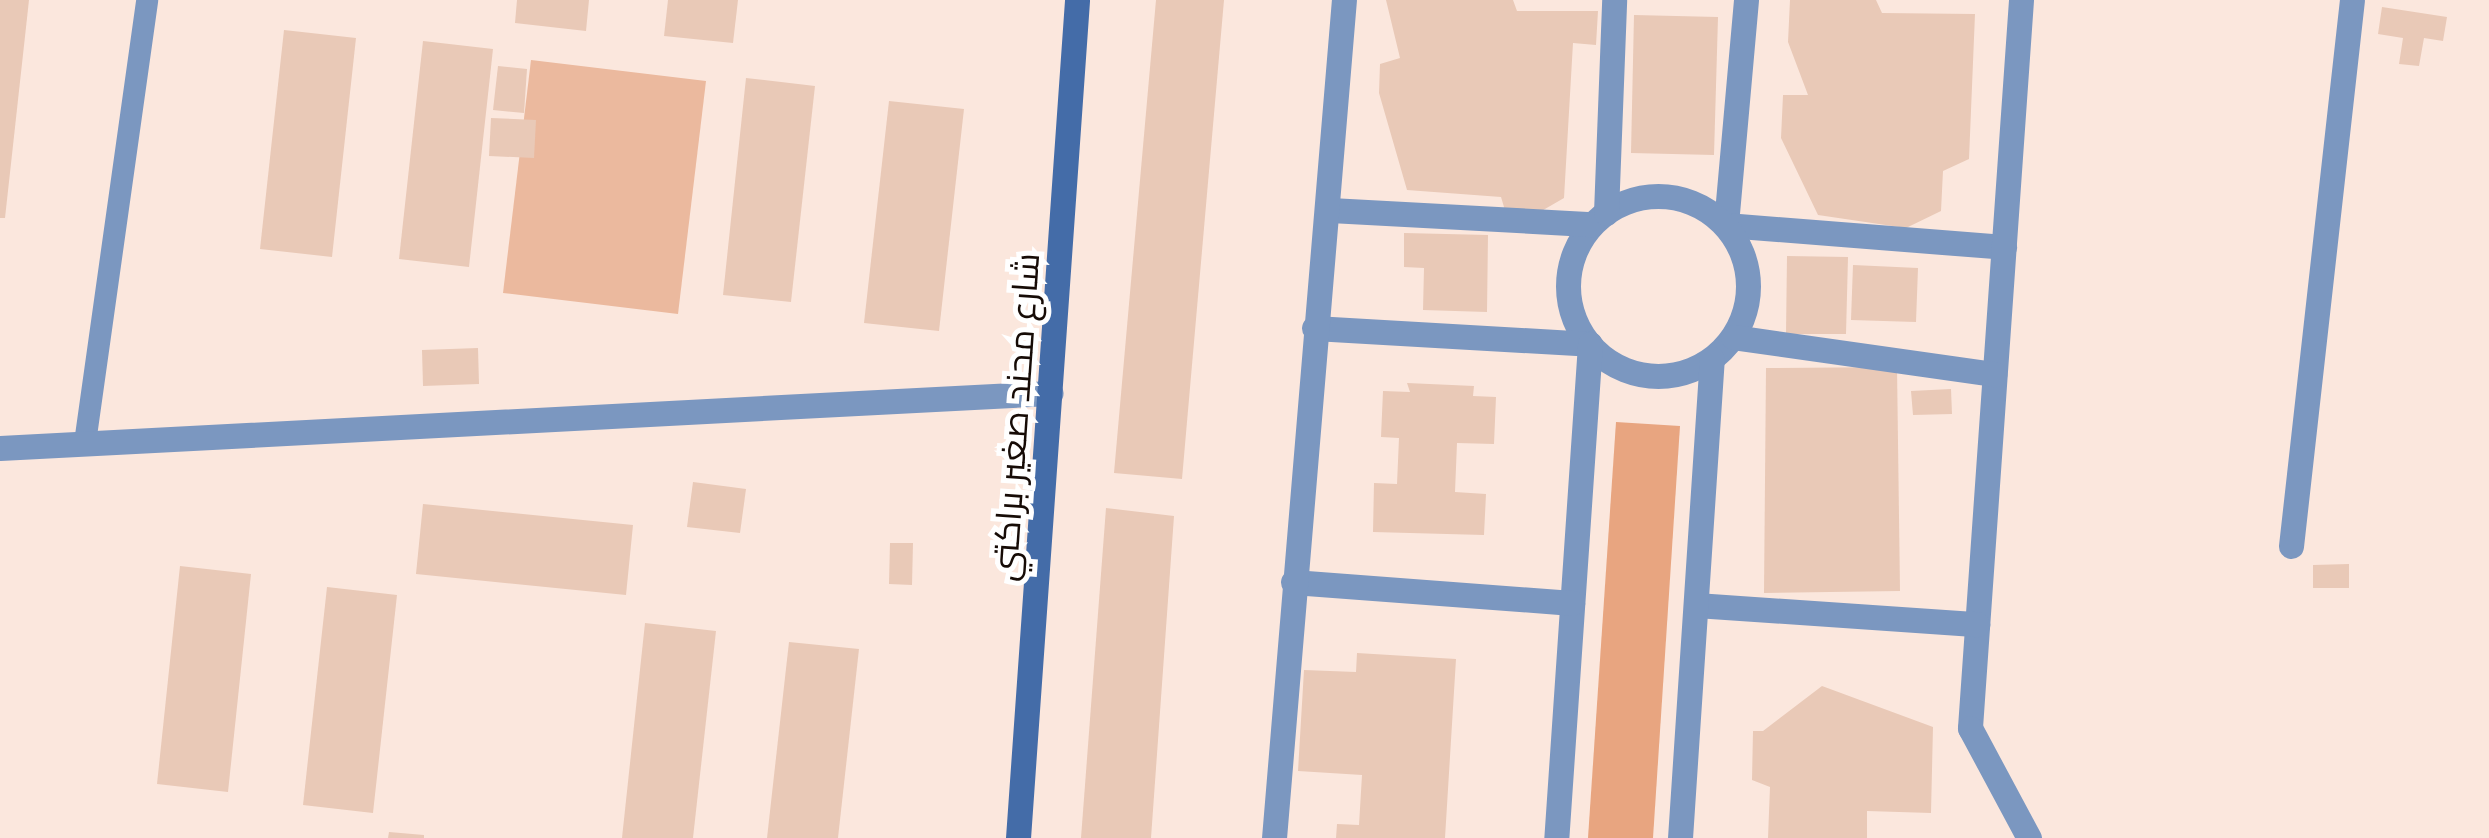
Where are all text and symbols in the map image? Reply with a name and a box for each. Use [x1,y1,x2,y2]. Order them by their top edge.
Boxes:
street label: شارع محند صغير براكتي [982,251,1046,583]

